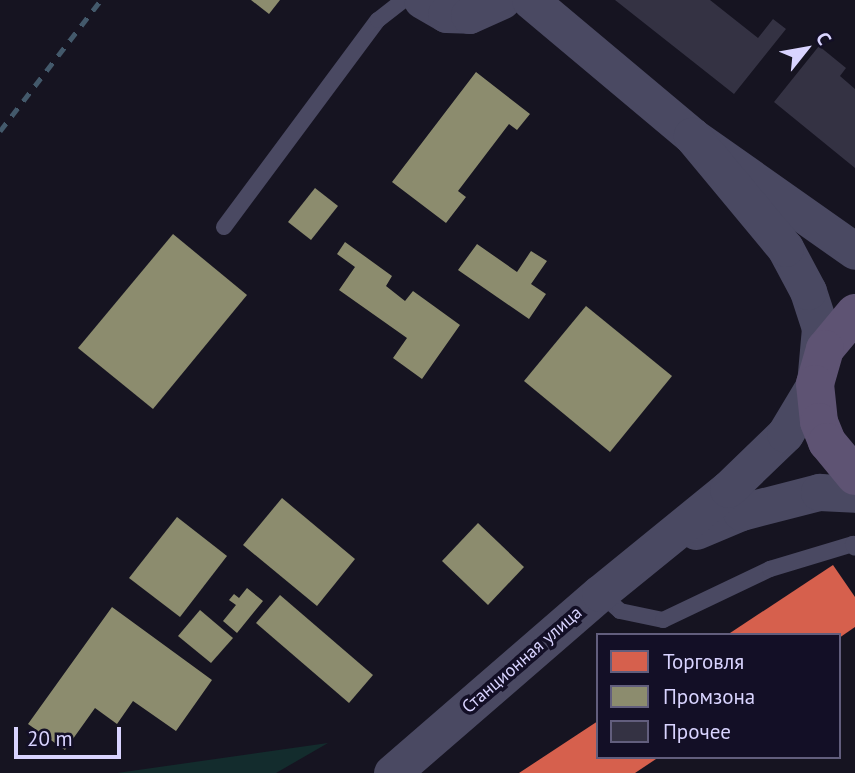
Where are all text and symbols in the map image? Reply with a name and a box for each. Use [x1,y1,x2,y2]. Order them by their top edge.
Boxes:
north arrow [771,14,841,84]
text: С [811,27,837,49]
street label: Станционная улица [458,602,586,718]
legend [596,633,841,759]
text: Торговля [663,648,744,675]
text: Промзона [663,683,755,710]
scale bar [18,714,124,758]
text: Прочее [663,718,731,745]
text: 20 m [27,725,73,752]

